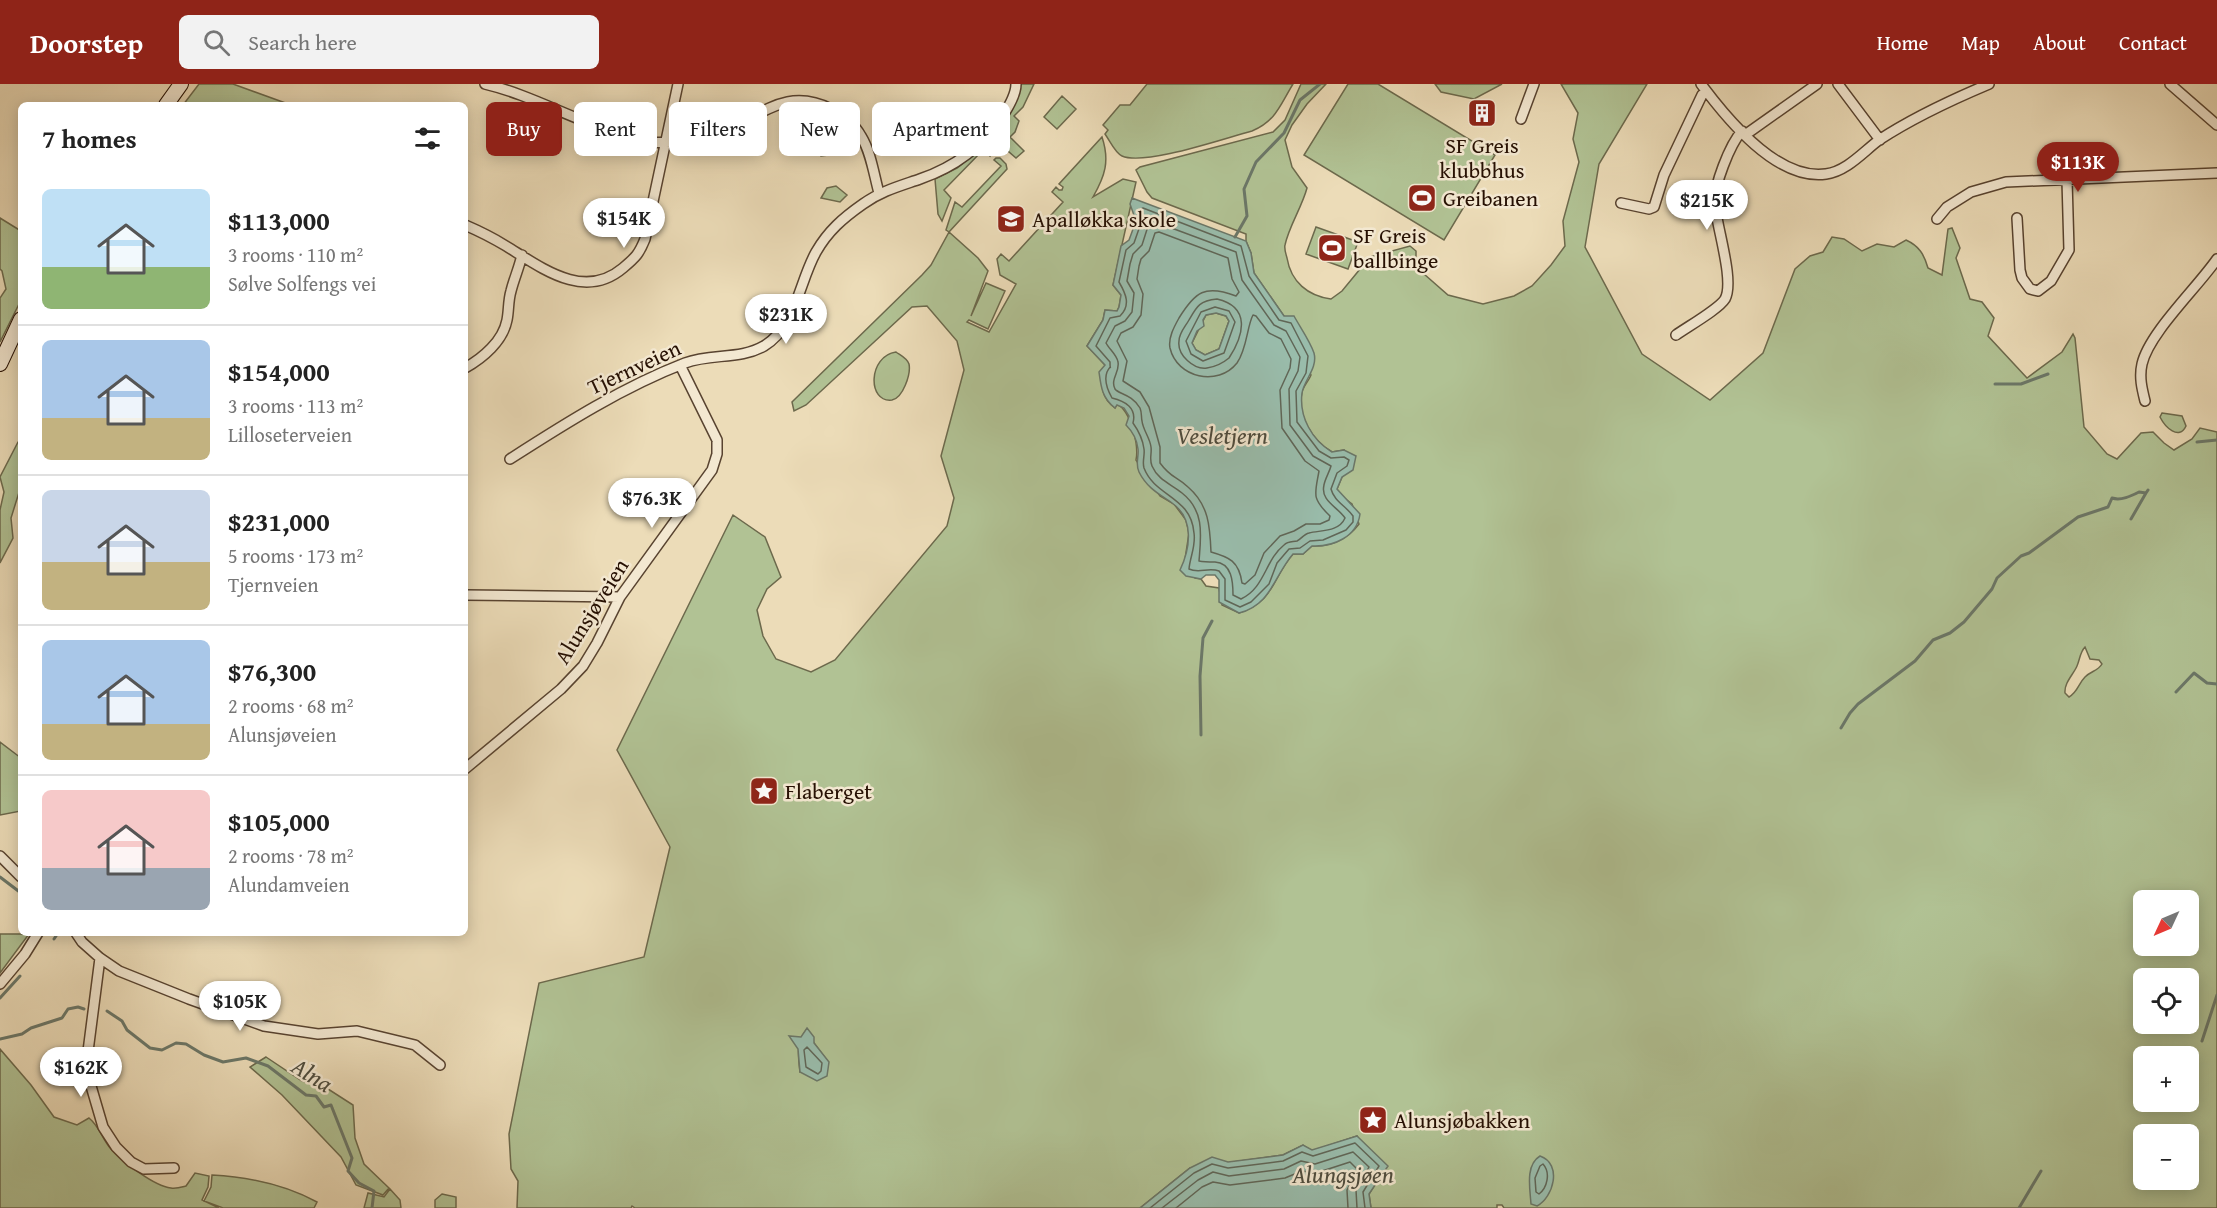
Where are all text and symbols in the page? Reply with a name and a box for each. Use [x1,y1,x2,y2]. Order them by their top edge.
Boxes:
search box [179,15,599,69]
text: Doorstep [30,22,143,63]
icon: search [200,26,233,59]
text: Search here [248,26,357,58]
text: Home [1877,27,1928,58]
text: Map [1961,27,2000,58]
text: About [2033,27,2086,58]
text: Contact [2119,27,2187,58]
building icon: SF Greis klubbhus [1466,97,1498,129]
chip: Buy [486,102,562,156]
chip: Rent [574,102,657,156]
chip: Filters [669,102,767,156]
chip: New [779,102,860,156]
chip: Apartment [872,102,1010,156]
text: 7 homes [42,119,137,158]
icon: filters [411,122,444,155]
place label: SF Greis klubbhus [1439,129,1525,186]
pin: $113K [2036,142,2120,193]
text: $113K [2051,147,2105,176]
pin: $215K [1665,180,1749,231]
sports icon: Greibanen [1406,182,1438,214]
place label: Greibanen [1443,182,1539,214]
text: $215K [1680,185,1734,214]
pin: $154K [582,198,666,249]
text: $113,000 [228,201,330,240]
text: $154K [597,203,651,232]
school or university icon: Apalløkka skole [995,203,1027,235]
place label: Apalløkka skole [1032,203,1176,235]
icon: home [90,213,162,285]
place label: SF Greis ballbinge [1353,219,1438,276]
sports icon: SF Greis ballbinge [1316,232,1348,264]
text: 3 rooms · 110 m² [228,240,363,269]
text: Sølve Solfengs vei [228,269,376,298]
pin: $231K [744,294,828,345]
text: $231K [759,299,813,328]
street label: Tjernveien [582,331,686,403]
text: $154,000 [228,352,330,391]
icon: home [90,364,162,436]
text: 3 rooms · 113 m² [228,391,363,420]
water label: Vesletjern [1176,418,1268,453]
text: Lilloseterveien [228,420,352,449]
pin: $76.3K [603,478,701,529]
text: $76.3K [622,483,682,512]
text: $231,000 [228,502,330,541]
icon: home [90,514,162,586]
text: 5 rooms · 173 m² [228,541,363,570]
street label: Alunsjøveien [546,551,637,670]
text: Tjernveien [228,570,319,599]
text: $76,300 [228,652,316,691]
icon: home [90,664,162,736]
text: 2 rooms · 68 m² [228,691,354,720]
text: Alunsjøveien [228,720,336,749]
place icon: Flaberget [748,775,780,807]
place label: Flaberget [785,775,872,807]
text: $105,000 [228,802,330,841]
icon: home [90,814,162,886]
text: 2 rooms · 78 m² [228,841,354,870]
text: Alundamveien [228,870,349,899]
north arrow [2133,890,2199,956]
map controls [2133,890,2199,1190]
button: locate [2133,968,2199,1034]
pin: $105K [198,981,282,1032]
text: $105K [213,986,267,1015]
button: + [2133,1046,2199,1112]
pin: $162K [39,1047,123,1098]
water label: Alna [284,1048,340,1101]
text: $162K [54,1052,108,1081]
place icon: Alunsjøbakken [1357,1104,1389,1136]
place label: Alunsjøbakken [1394,1104,1531,1136]
button: − [2133,1124,2199,1190]
water label: Alungsjøen [1291,1157,1394,1192]

